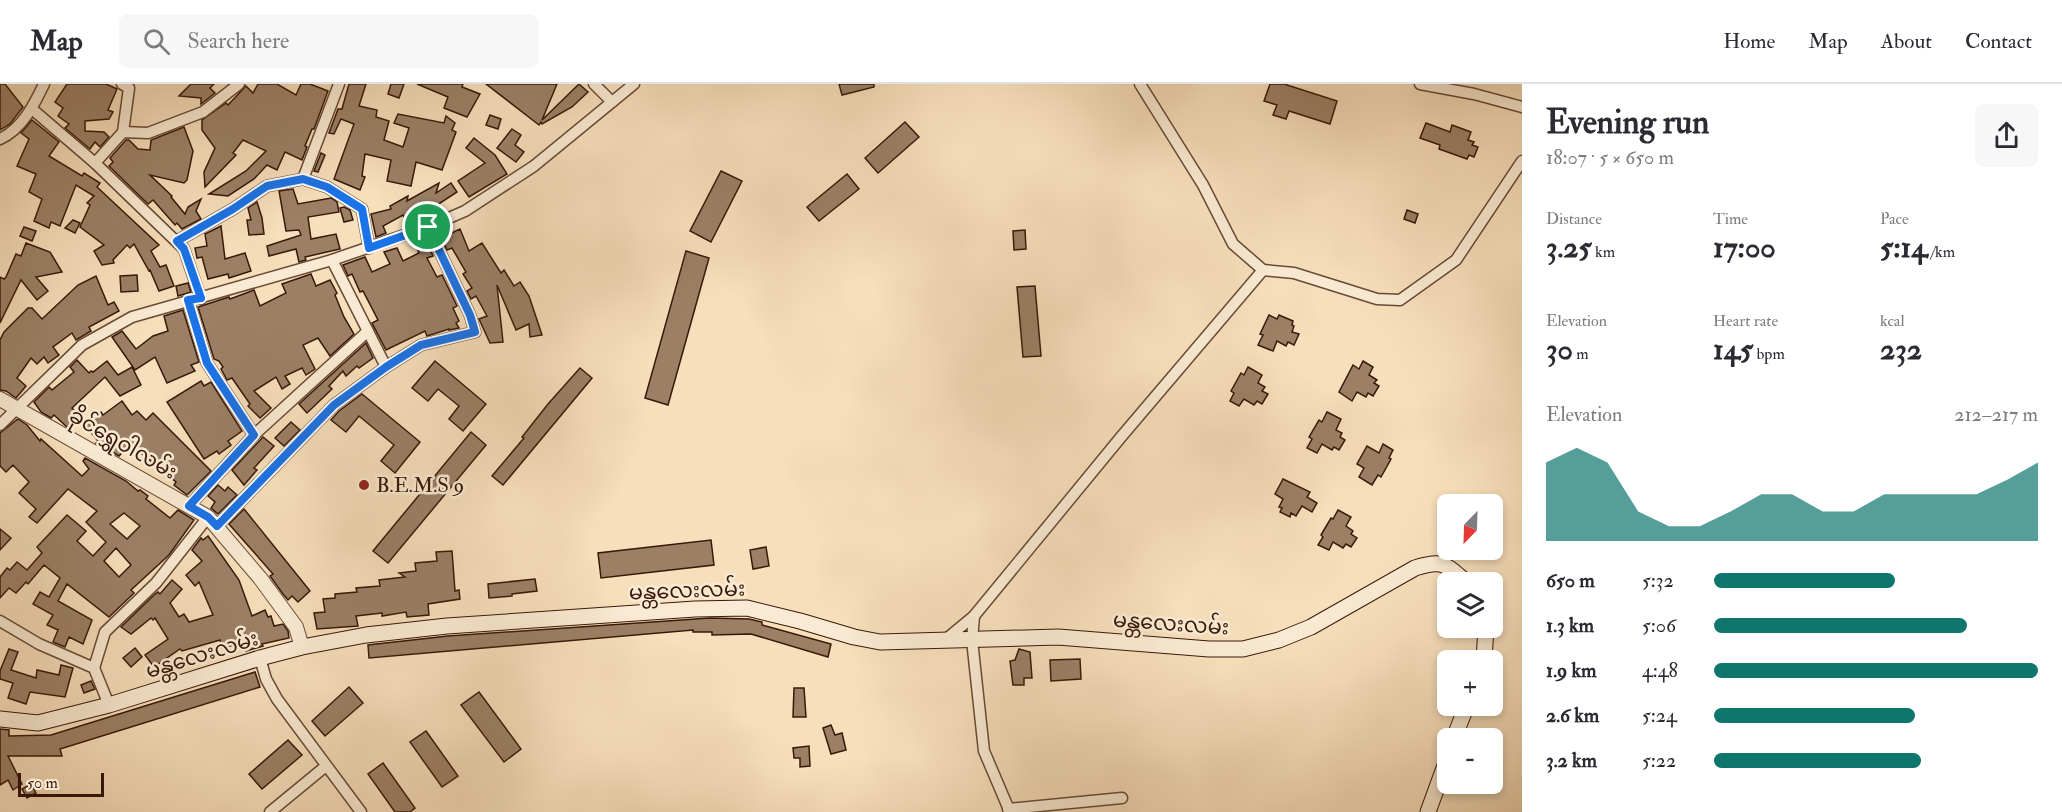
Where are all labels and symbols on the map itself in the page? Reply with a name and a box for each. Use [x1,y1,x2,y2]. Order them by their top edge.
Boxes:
pin [402,201,453,252]
street label: ခိုင်ရွှေဝါလမ်း [63,400,183,488]
place label: B.E.M.S 9 [376,472,464,499]
marker: B.E.M.S 9 [357,478,371,492]
north arrow [1437,494,1503,560]
street label: မန္တလေးလမ်း [628,572,746,610]
street label: မန္တလေးလမ်း [1112,603,1230,645]
street label: မန္တလေးလမ်း [142,622,262,688]
scale bar [18,770,104,798]

